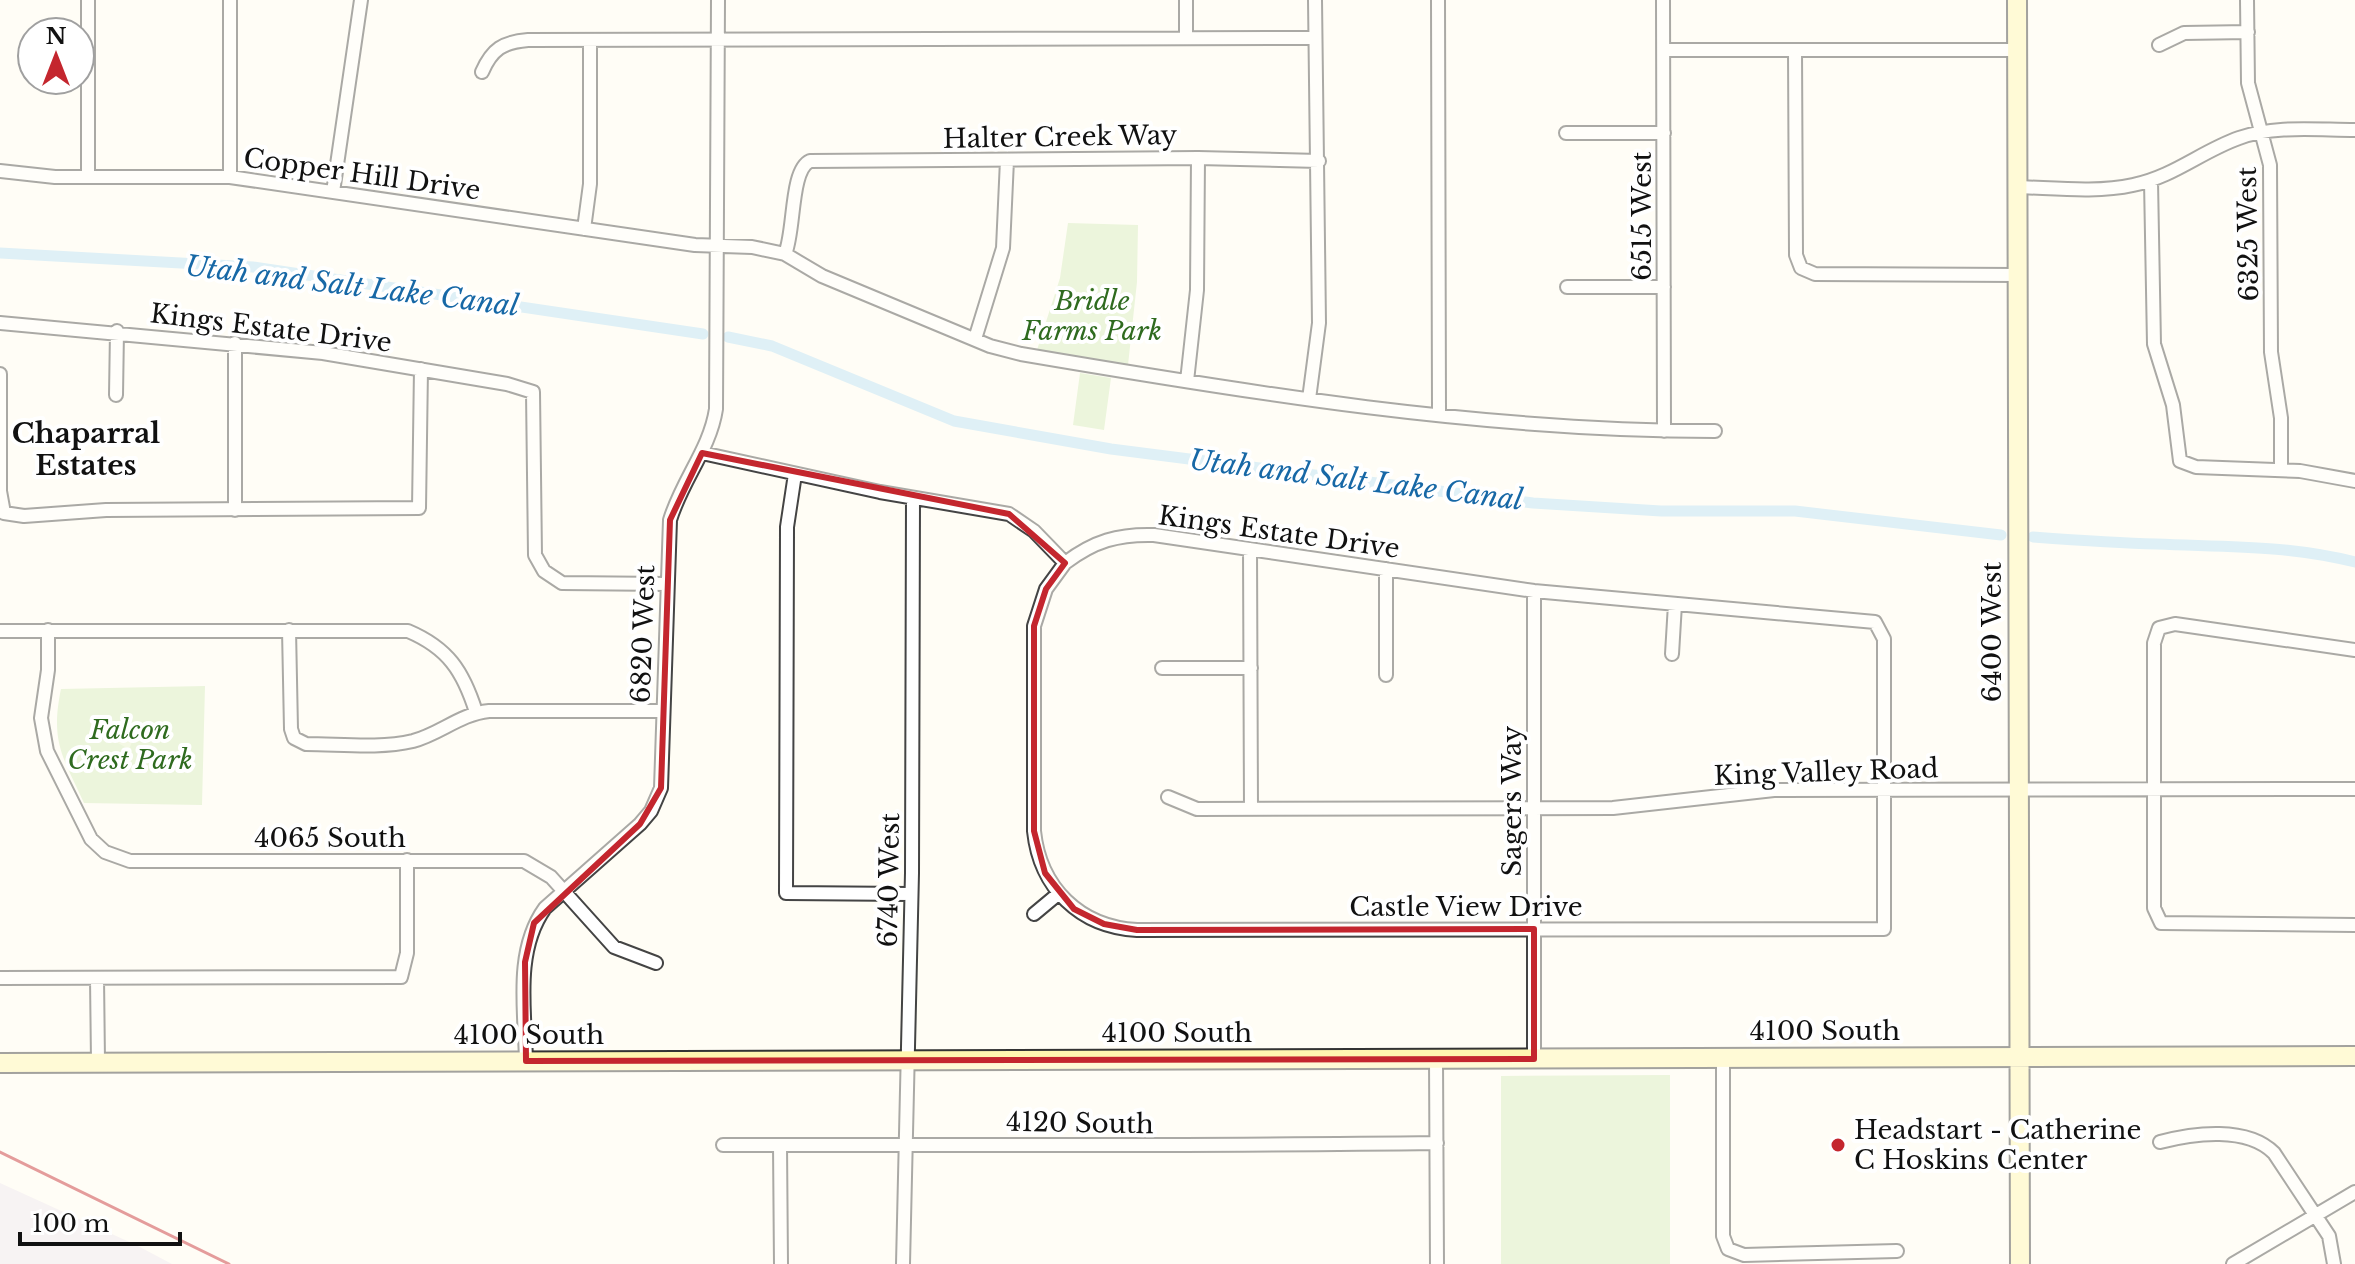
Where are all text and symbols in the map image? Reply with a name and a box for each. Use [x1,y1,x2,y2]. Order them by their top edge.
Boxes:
north arrow [16,16,96,96]
text: N [46,23,67,50]
street label: Halter Creek Way [943,119,1178,155]
street label: Copper Hill Drive [242,142,482,206]
street label: 6515 West [1626,151,1658,281]
street label: 6325 West [2231,166,2265,302]
water label: Utah and Salt Lake Canal [183,248,521,324]
park label: Bridle Farms Park [1021,285,1162,347]
street label: Kings Estate Drive [148,297,394,359]
district label: Chaparral Estates [12,416,160,483]
water label: Utah and Salt Lake Canal [1187,442,1525,518]
street label: Kings Estate Drive [1156,499,1402,565]
street label: 6400 West [1976,562,2008,702]
street label: 6820 West [625,564,661,704]
park label: Falcon Crest Park [67,714,193,776]
street label: Sagers Way [1496,725,1528,876]
street label: King Valley Road [1713,752,1939,792]
street label: 6740 West [872,812,906,948]
street label: 4065 South [254,822,406,854]
street label: Castle View Drive [1349,891,1583,923]
street label: 4100 South [1750,1015,1900,1047]
street label: 4100 South [1102,1017,1252,1049]
street label: 4100 South [454,1019,604,1051]
street label: 4120 South [1006,1106,1154,1140]
place label: Headstart - Catherine C Hoskins Center [1854,1114,2141,1176]
marker: Headstart - Catherine C Hoskins Center [1829,1136,1847,1154]
scale bar [20,1196,180,1246]
text: 100 m [32,1209,110,1238]

